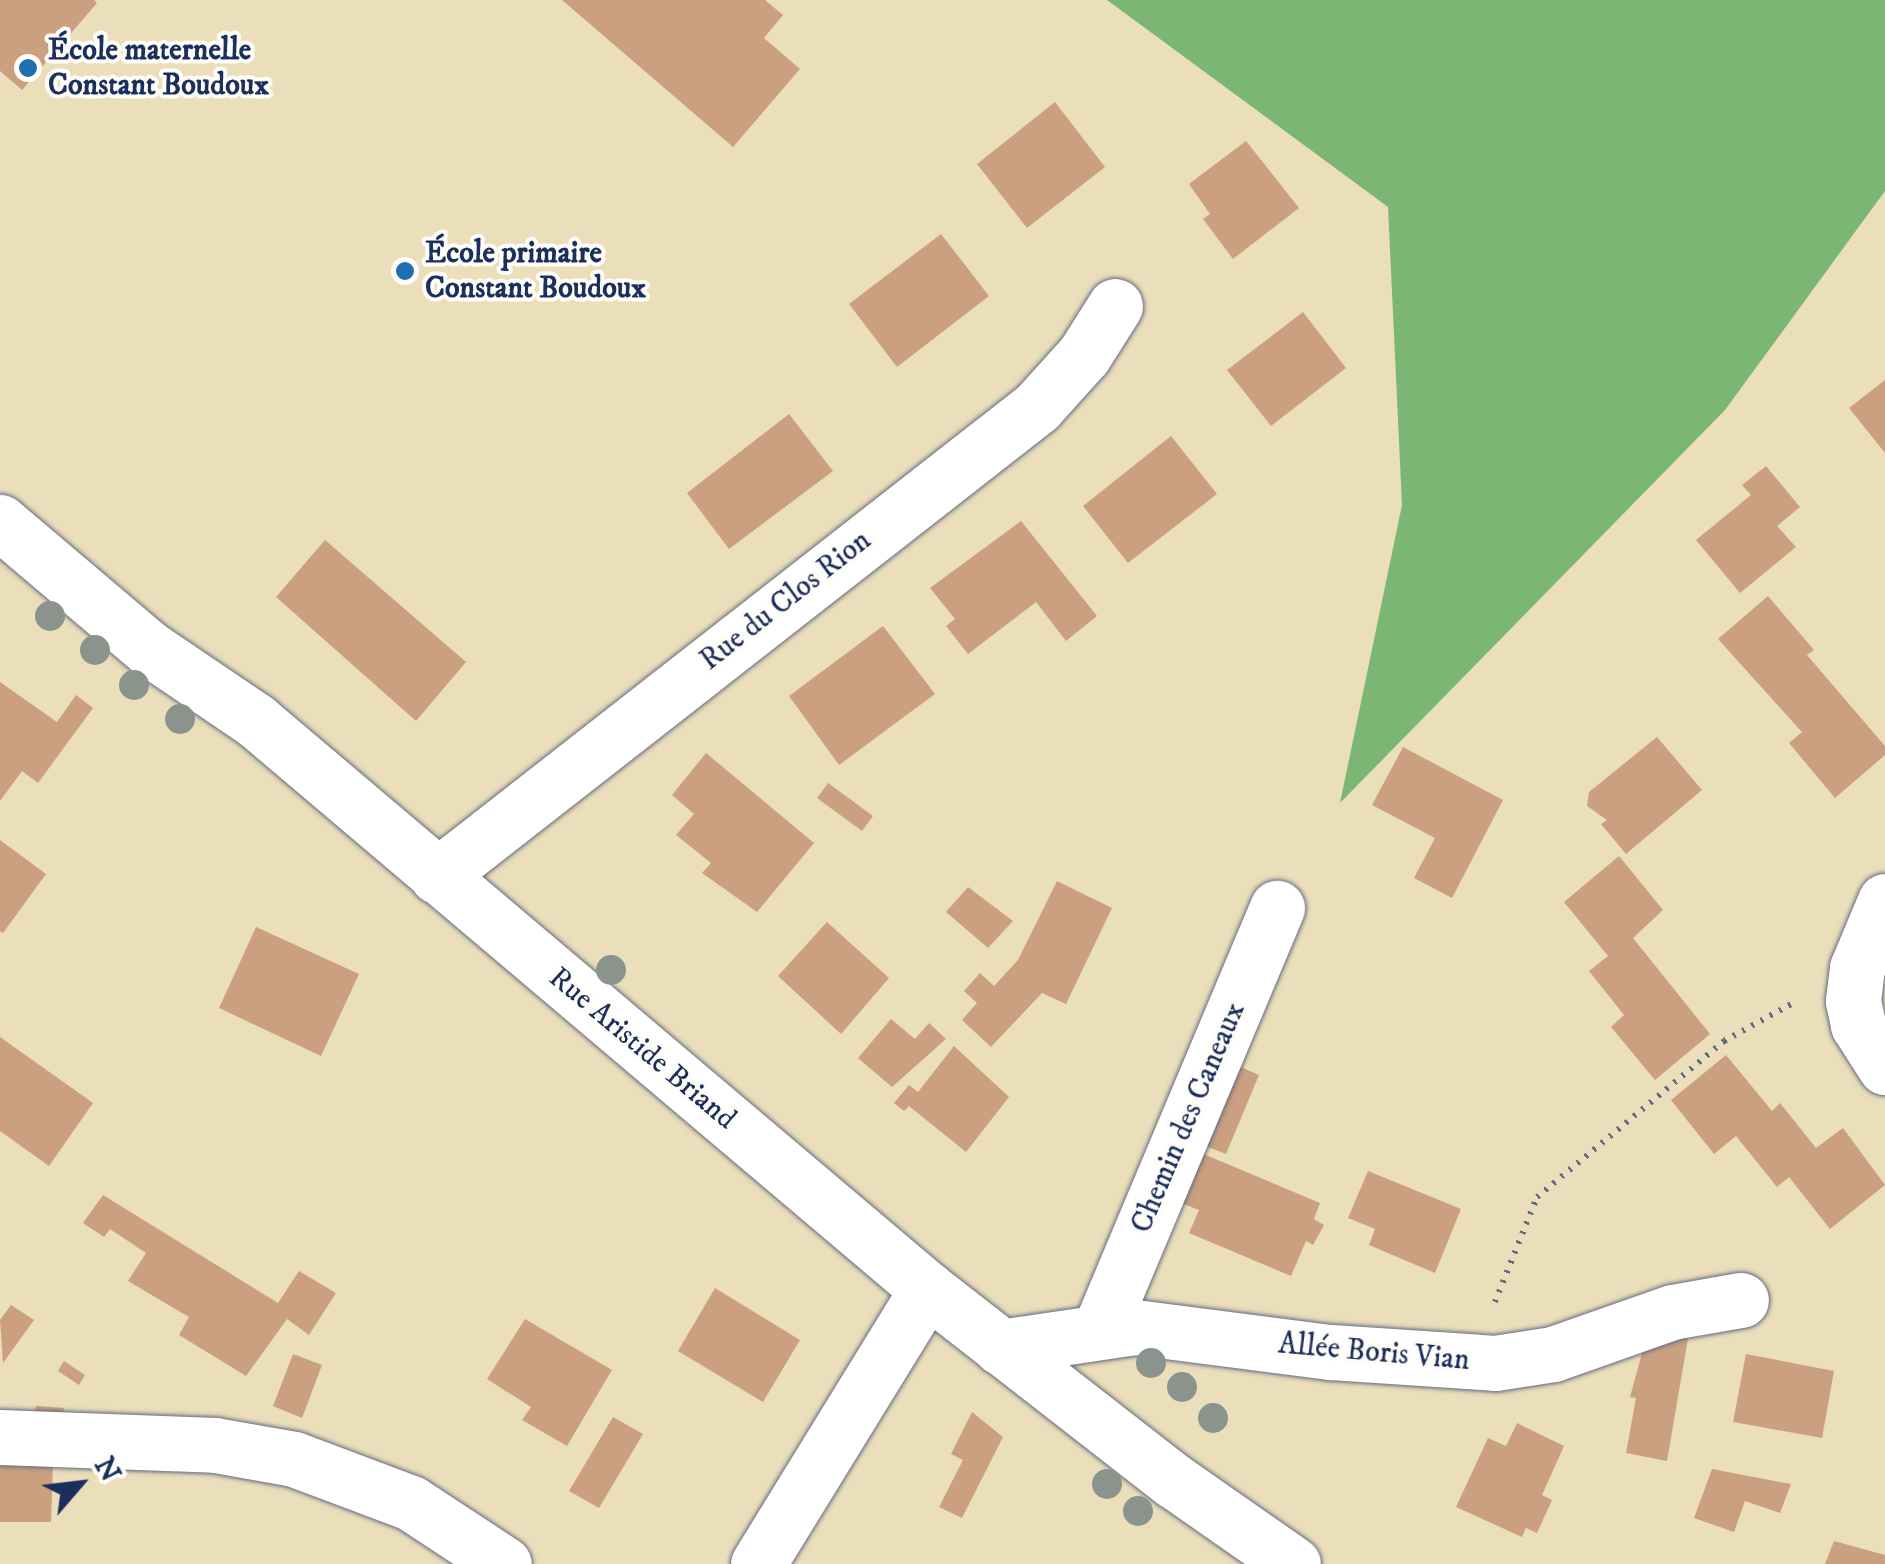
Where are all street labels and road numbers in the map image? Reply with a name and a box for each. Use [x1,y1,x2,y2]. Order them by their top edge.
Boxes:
street label: Rue du Clos Rion [693,523,879,679]
street label: Rue Aristide Briand [541,960,743,1138]
street label: Chemin des Caneaux [1124,997,1254,1239]
street label: Allée Boris Vian [1277,1327,1471,1379]

